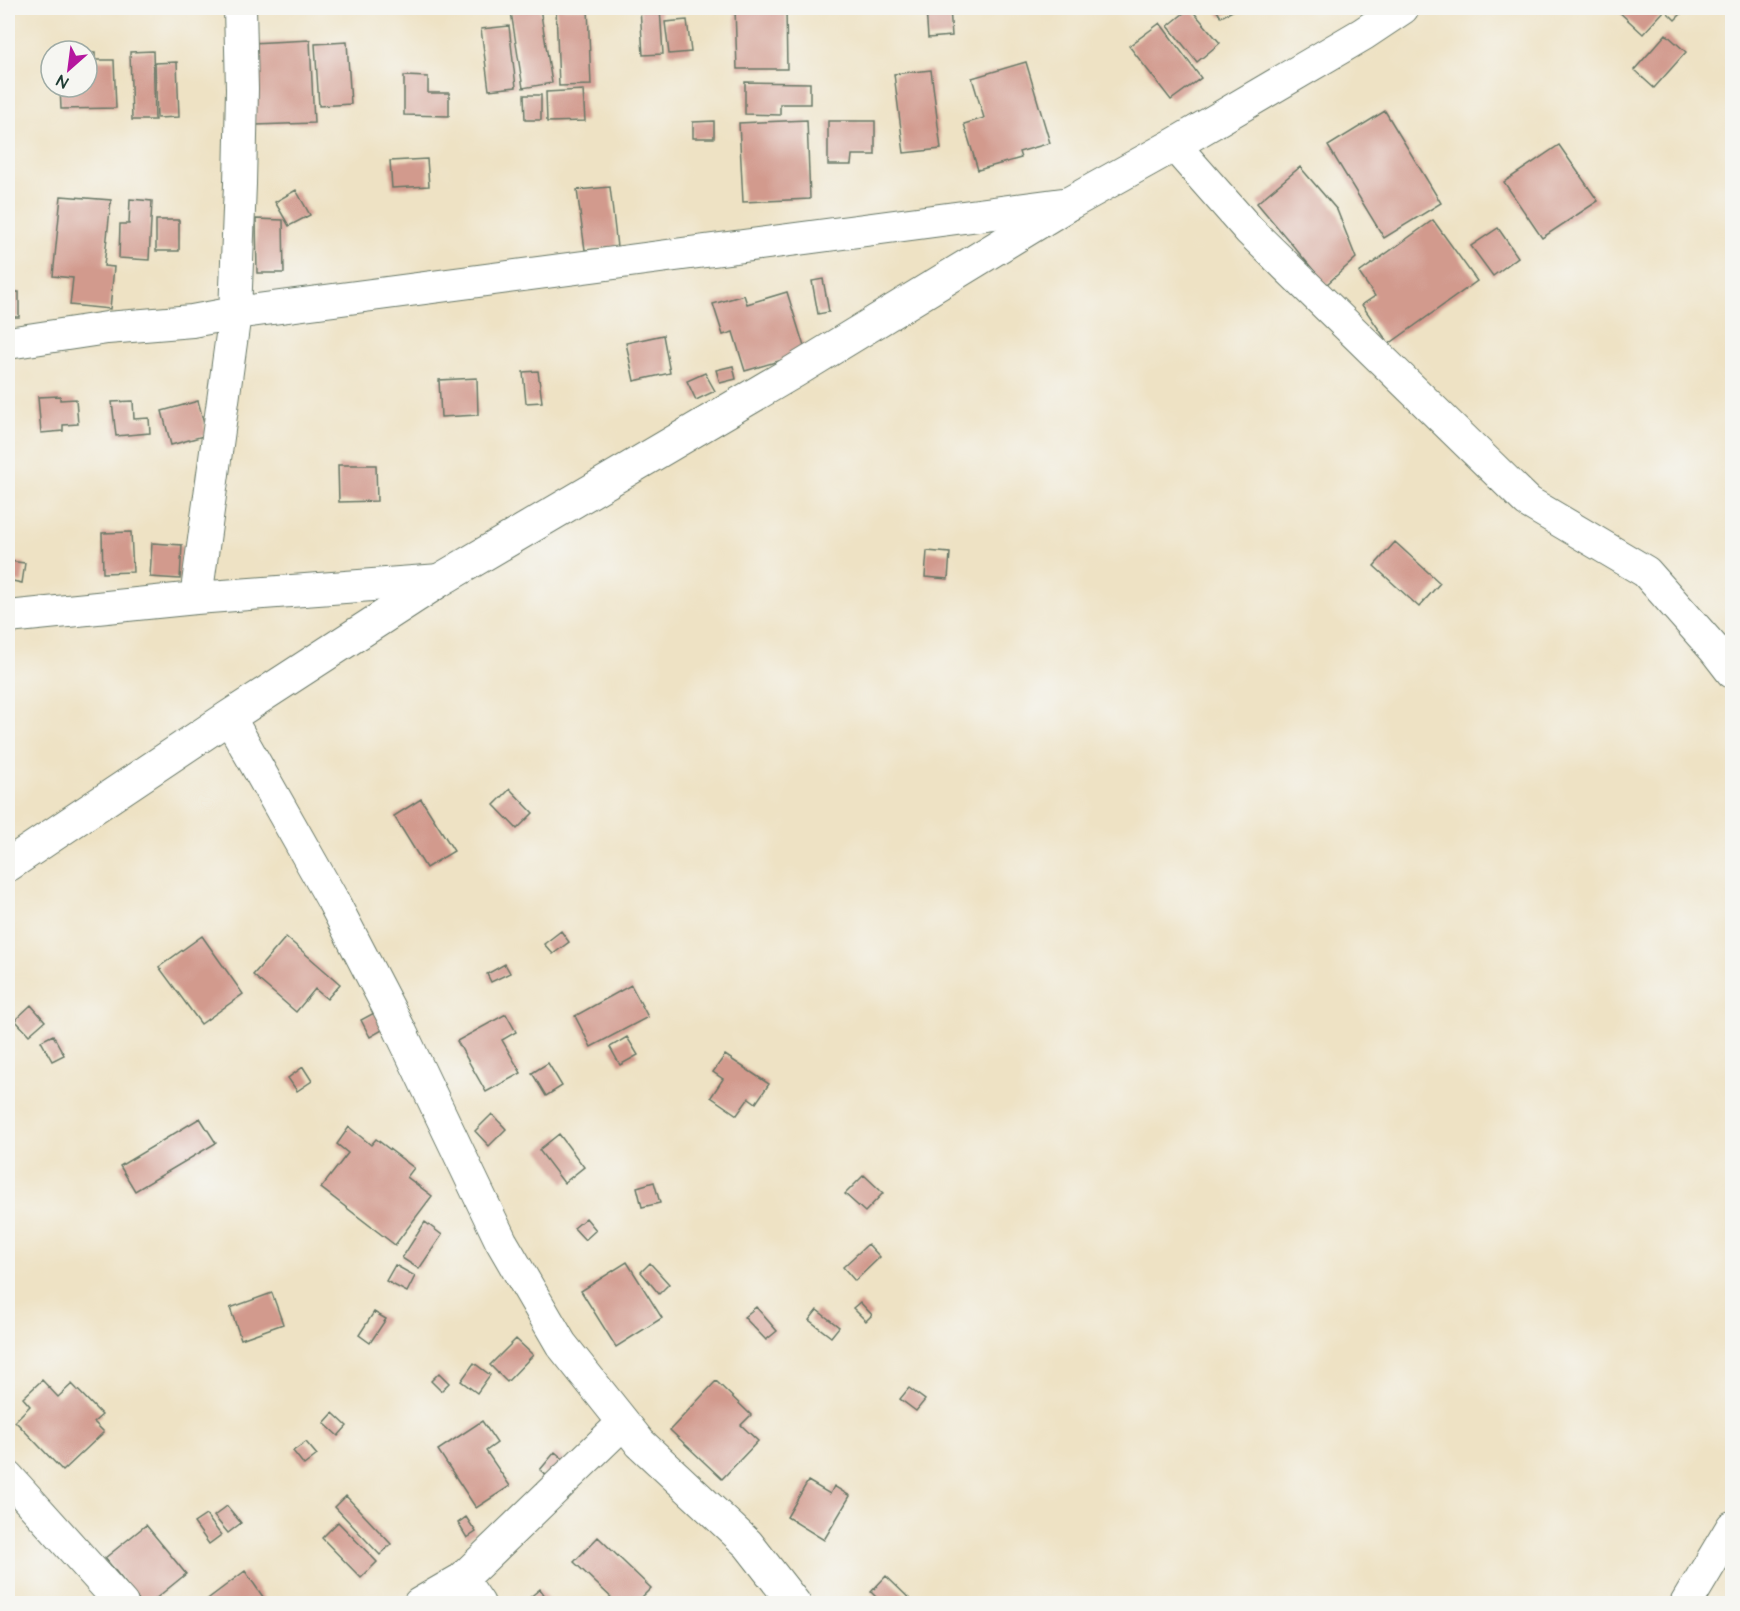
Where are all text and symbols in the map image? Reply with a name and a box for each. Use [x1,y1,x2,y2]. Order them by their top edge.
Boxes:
north arrow [39,39,99,99]
text: N [53,69,72,93]

